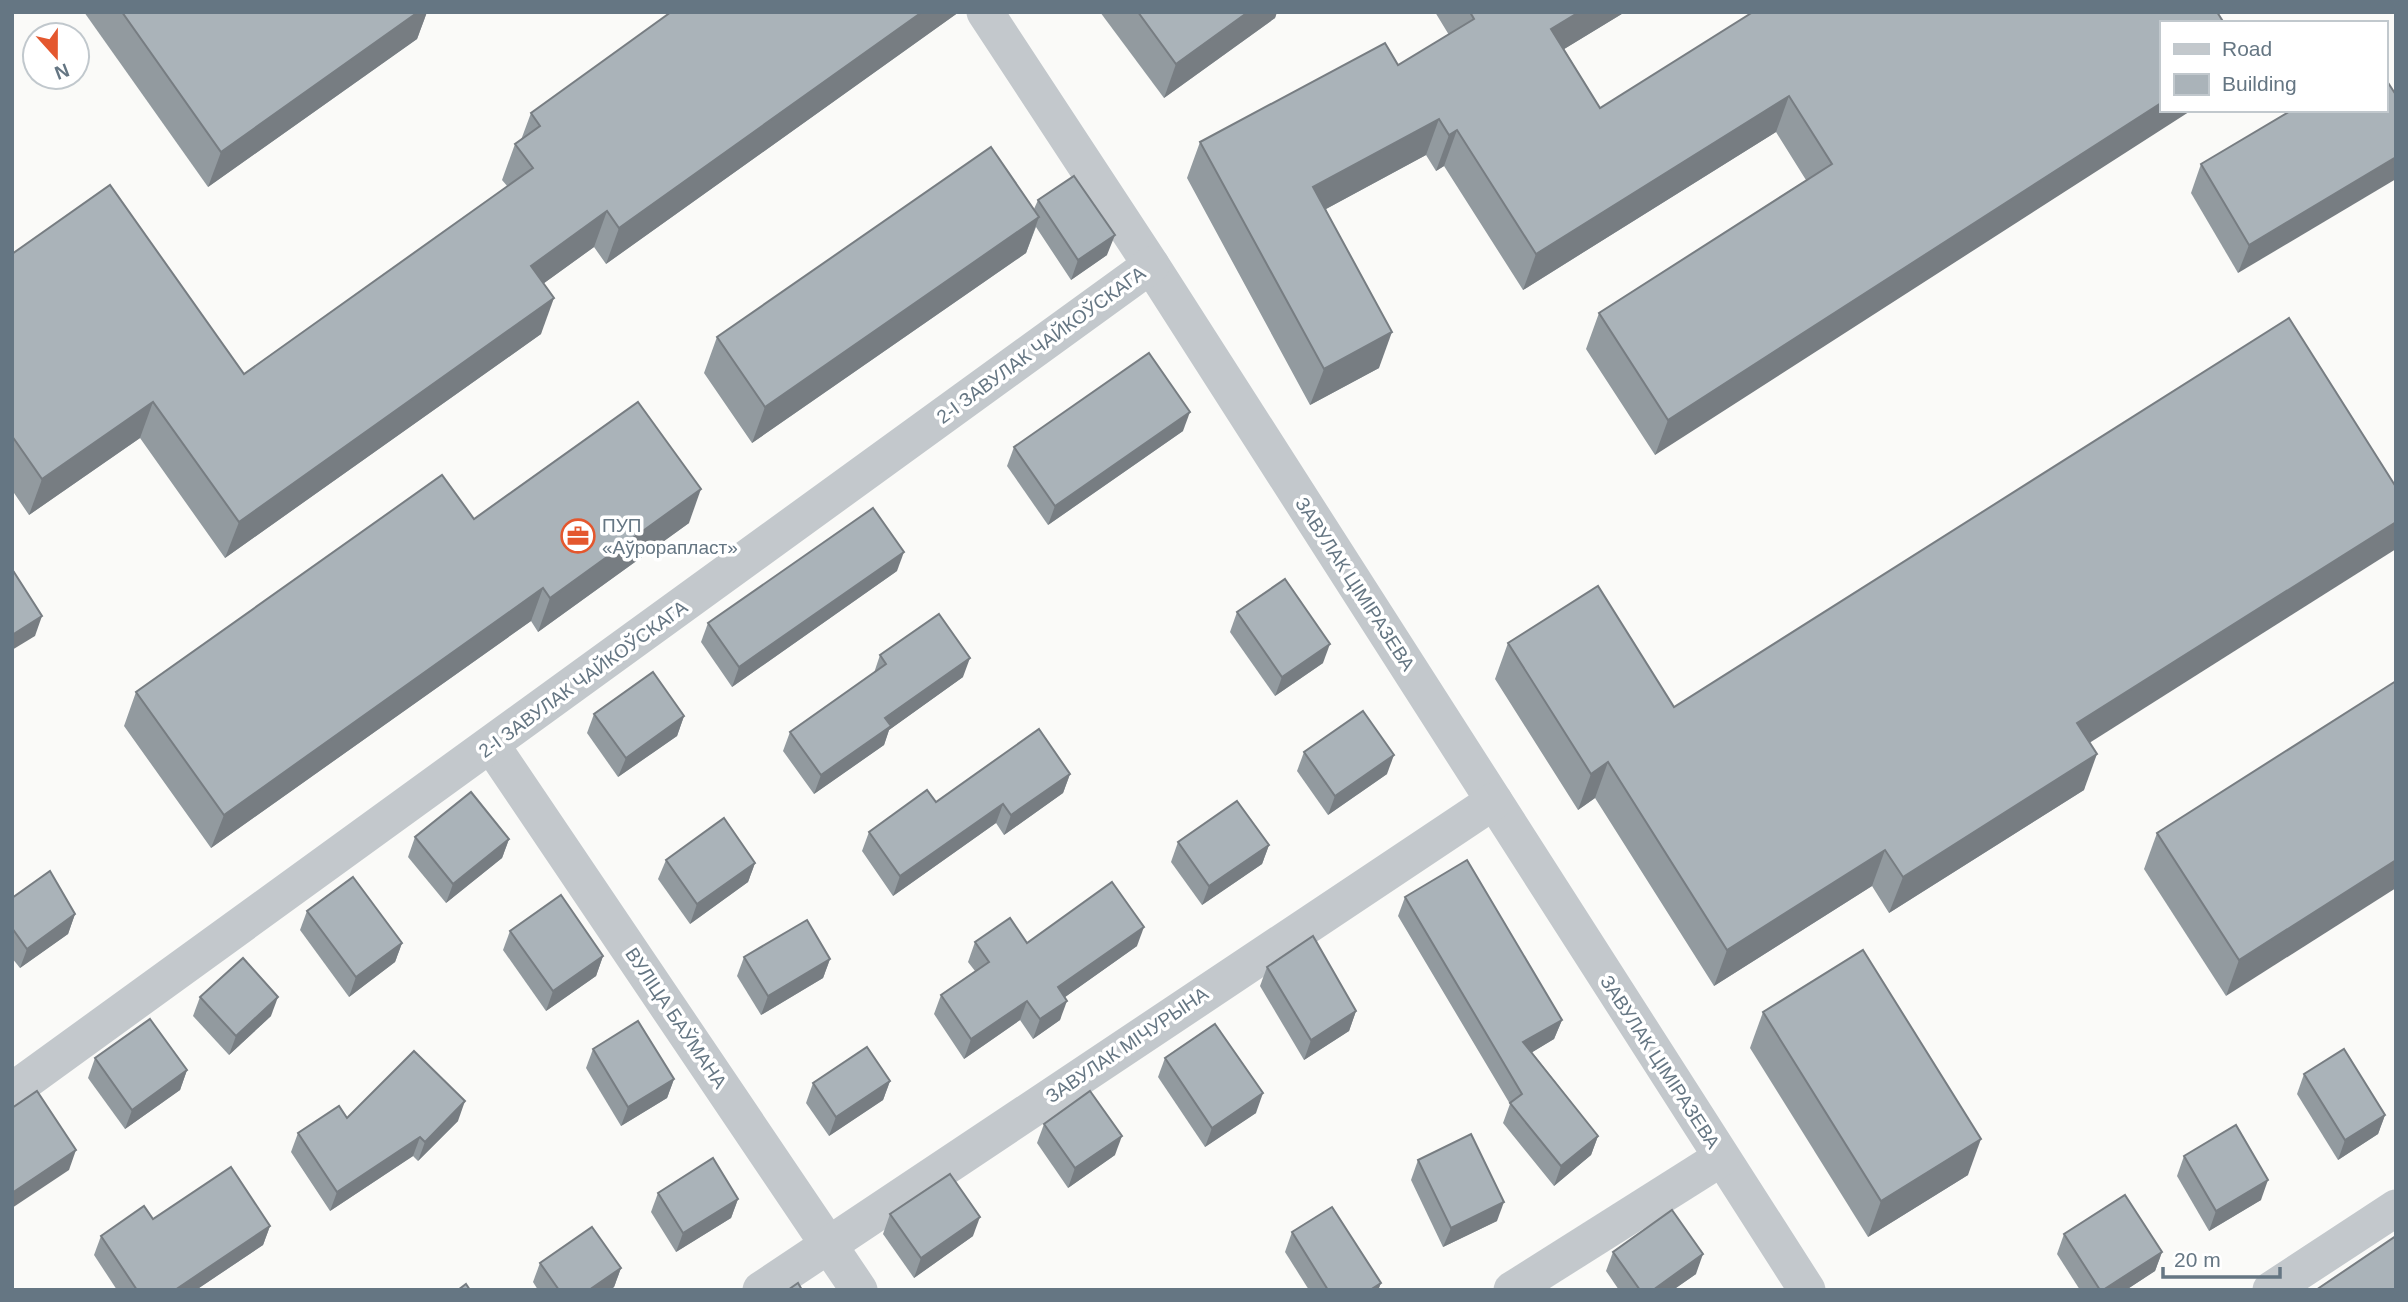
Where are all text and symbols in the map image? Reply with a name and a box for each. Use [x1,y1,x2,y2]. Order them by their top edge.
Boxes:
north arrow [21,21,91,91]
legend [2160,21,2387,112]
text: Road [2222,37,2272,60]
text: N [52,59,72,84]
text: Building [2222,72,2297,95]
street label: 2-І ЗАВУЛАК ЧАЙКОЎСКАГА [933,262,1150,428]
street label: ЗАВУЛАК ЦІМІРАЗЕВА [1291,493,1419,675]
place label: ПУП «Аўрорапласт» [602,515,738,558]
office icon: ПУП «Аўрорапласт» [559,517,597,555]
street label: 2-І ЗАВУЛАК ЧАЙКОЎСКАГА [475,596,692,762]
street label: ВУЛІЦА БАЎМАНА [621,944,731,1093]
street label: ЗАВУЛАК ЦІМІРАЗЕВА [1596,971,1724,1153]
street label: ЗАВУЛАК МІЧУРЫНА [1042,983,1212,1107]
scale bar [2163,1236,2280,1280]
text: 20 m [2174,1248,2221,1271]

